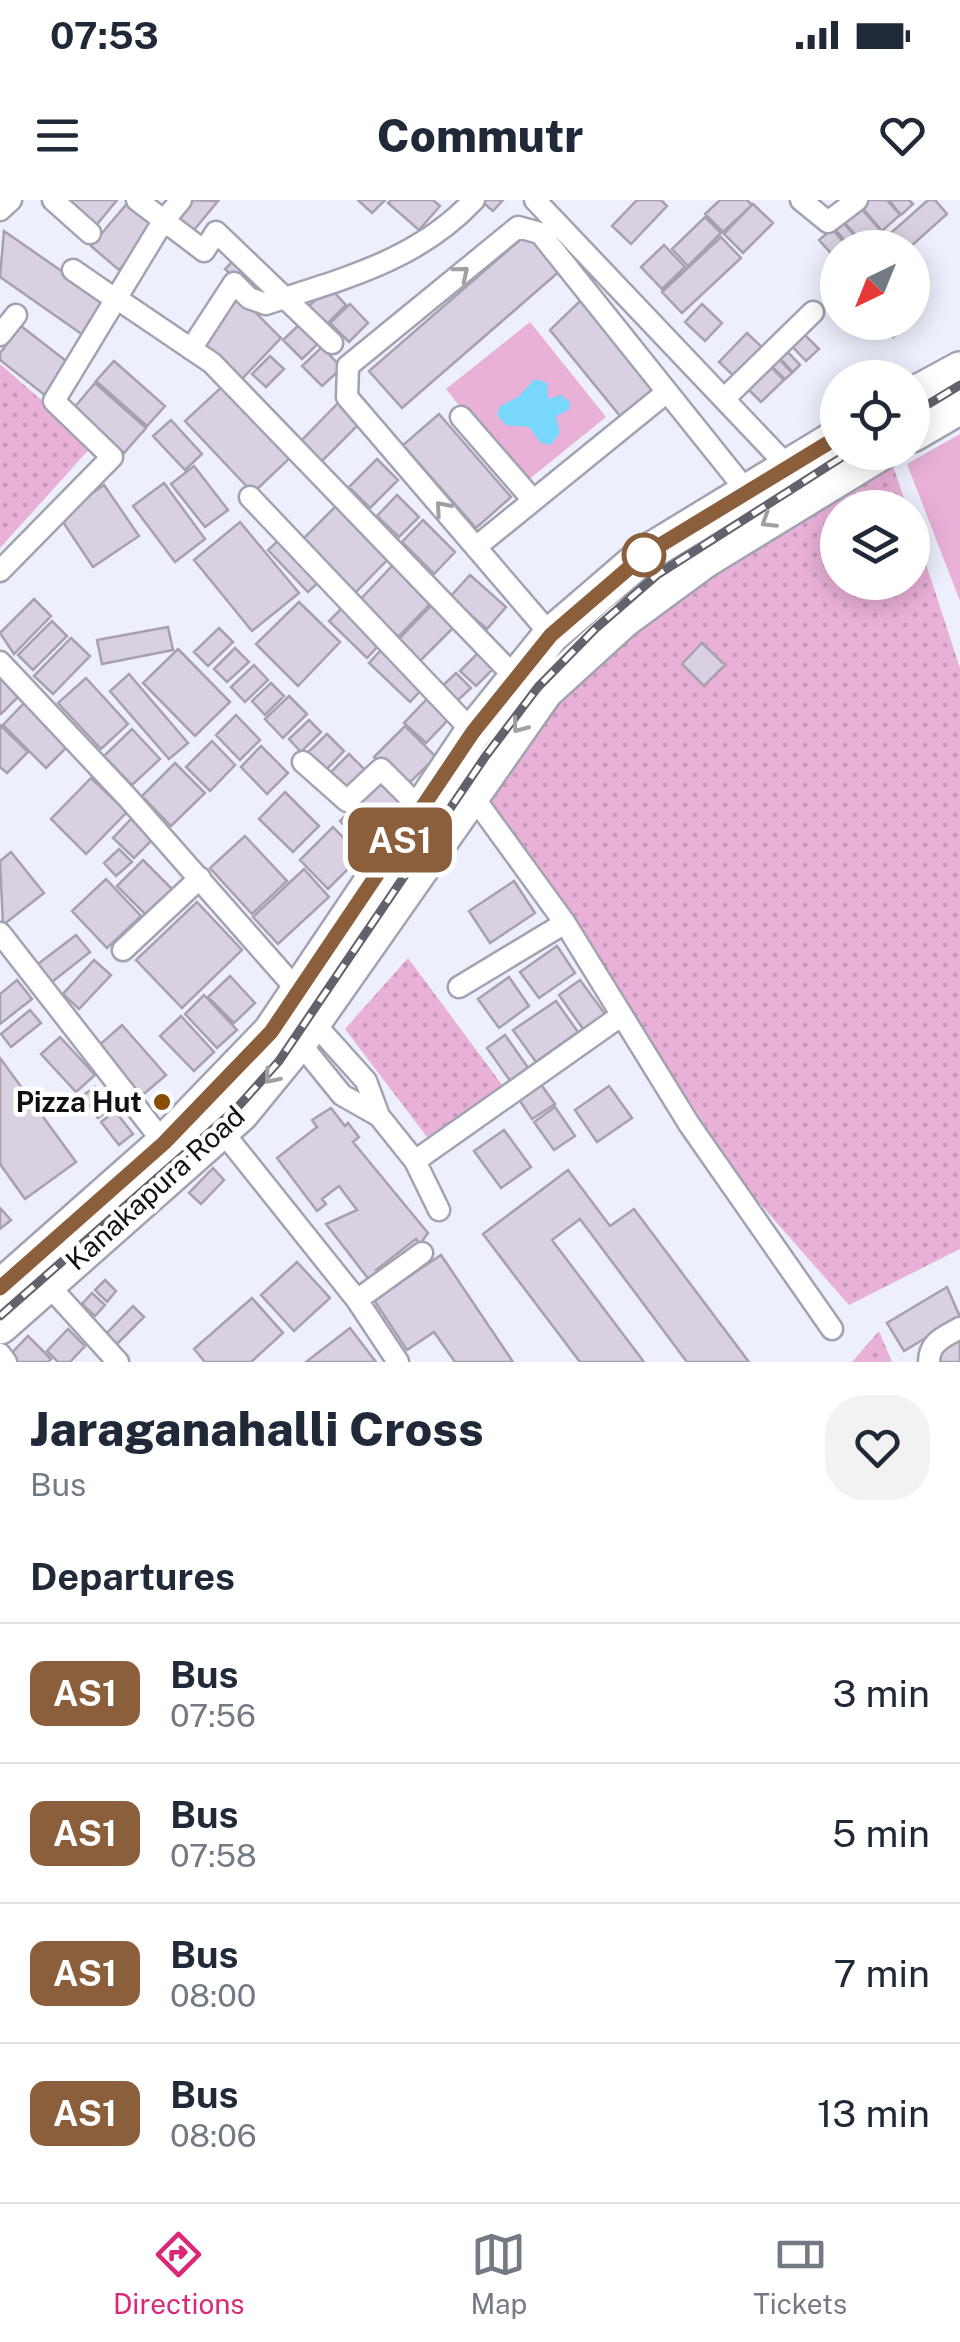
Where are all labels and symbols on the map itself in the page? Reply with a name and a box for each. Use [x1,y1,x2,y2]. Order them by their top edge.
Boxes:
north arrow [820,230,930,340]
one-way arrow [450,267,468,285]
one-way arrow [436,501,454,520]
one-way arrow [761,509,779,528]
unlabelled marker [623,534,665,576]
one-way arrow [513,715,530,733]
line badge: AS1 [342,808,458,872]
one-way arrow [264,1066,282,1084]
place label: Pizza Hut [16,1085,142,1118]
marker: Pizza Hut [151,1091,173,1113]
street label: Kanakapura Road [59,1099,251,1276]

